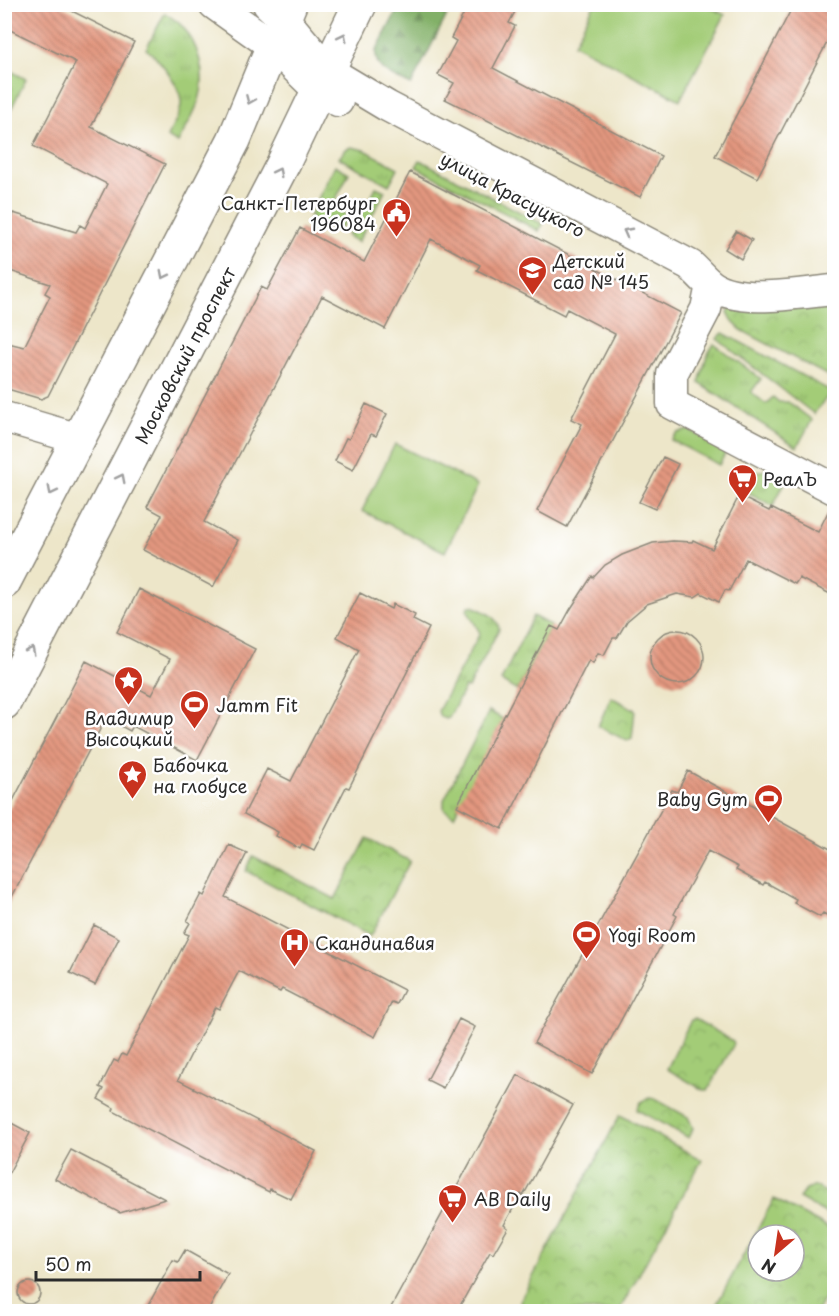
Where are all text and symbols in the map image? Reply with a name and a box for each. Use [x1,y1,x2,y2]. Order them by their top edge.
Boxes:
one-way arrow [336,33,347,44]
one-way arrow [245,94,257,105]
street label: улица Красуцкого [436,144,590,244]
one-way arrow [271,168,282,179]
place label: Санкт-Петербург 196084 [221,189,377,237]
public building icon: Санкт-Петербург 196084 [381,196,413,238]
one-way arrow [622,227,633,239]
place label: Детский сад № 145 [552,247,649,295]
school or university icon: Детский сад № 145 [516,254,548,296]
street label: Московский проспект [127,261,241,448]
one-way arrow [160,269,171,279]
supermarket icon: РеалЪ [726,462,758,504]
place label: РеалЪ [763,465,817,492]
one-way arrow [114,474,125,484]
one-way arrow [48,485,59,495]
one-way arrow [24,647,36,658]
place icon: Владимир Высоцкий [113,664,145,706]
sports icon: Jamm Fit [179,688,211,730]
place label: Jamm Fit [216,691,298,718]
place label: Владимир Высоцкий [84,704,174,752]
place label: Бабочка на глобусе [153,751,248,799]
place icon: Бабочка на глобусе [116,758,148,800]
sports icon: Baby Gym [753,782,785,824]
place label: Baby Gym [657,785,748,812]
sports icon: Yogi Room [571,918,603,960]
place label: Yogi Room [608,921,696,948]
hospital icon: Скандинавия [278,926,310,968]
place label: Скандинавия [315,929,435,956]
supermarket icon: АВ Daily [437,1182,469,1224]
place label: АВ Daily [474,1185,551,1212]
north arrow [746,1223,806,1283]
scale bar [36,1244,200,1282]
text: 50 m [45,1250,92,1277]
text: N [757,1253,780,1281]

